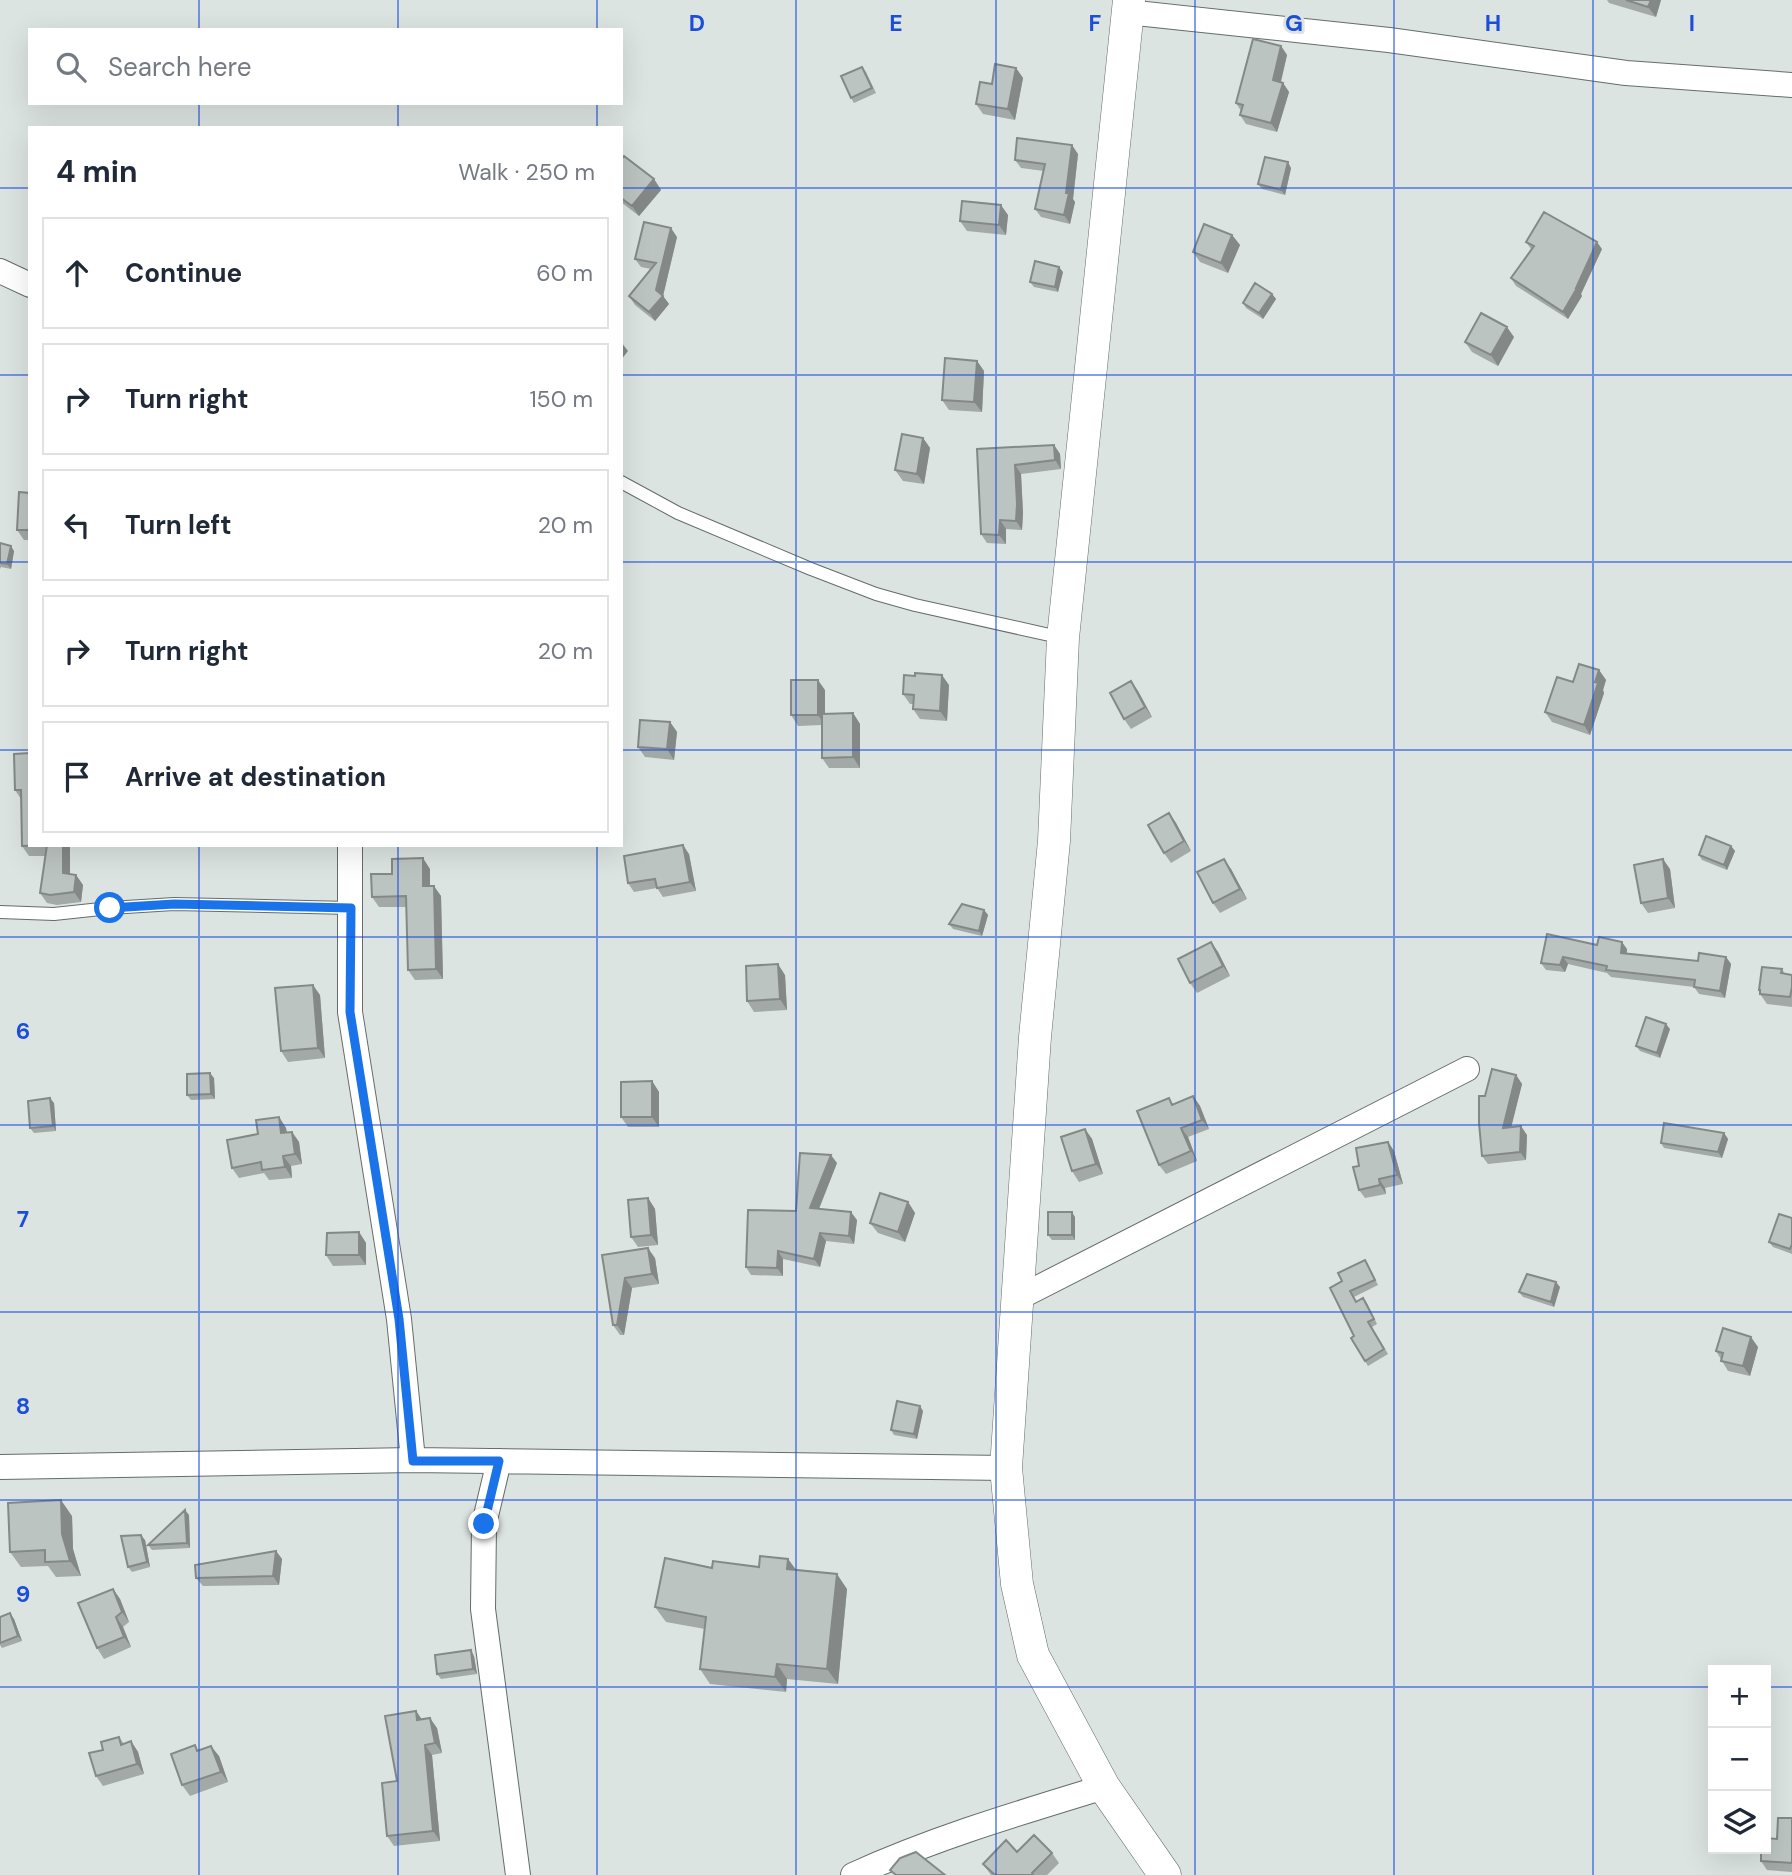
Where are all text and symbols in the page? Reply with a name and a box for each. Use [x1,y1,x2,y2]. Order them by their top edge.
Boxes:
text: D [689,8,705,38]
text: E [889,8,903,38]
text: F [1089,8,1102,38]
text: G [1285,8,1303,38]
text: H [1485,8,1501,38]
text: I [1689,8,1695,38]
search box [28,28,623,105]
icon: search [52,48,90,86]
text: Search here [108,50,251,84]
text: 4 min [56,152,138,191]
text: Walk · 250 m [458,157,595,187]
icon: ahead [58,254,96,292]
text: Continue [125,256,242,290]
text: 60 m [536,258,593,288]
icon: right [58,380,96,418]
text: Turn right [125,382,249,416]
text: 150 m [529,384,593,414]
icon: left [58,506,96,544]
text: Turn left [125,508,232,542]
text: 20 m [538,510,593,540]
icon: right [58,632,96,670]
text: Turn right [125,634,249,668]
text: 20 m [538,636,593,666]
icon: arrive [58,758,96,796]
text: Arrive at destination [125,760,386,794]
route start [94,892,125,923]
text: 6 [16,1016,30,1046]
text: 7 [17,1204,29,1234]
text: 8 [16,1391,30,1421]
route end [468,1508,499,1539]
text: 9 [16,1579,30,1609]
map controls [1708,1665,1771,1854]
button: + [1708,1665,1771,1728]
button: − [1708,1728,1771,1791]
button: layers [1708,1791,1771,1854]

